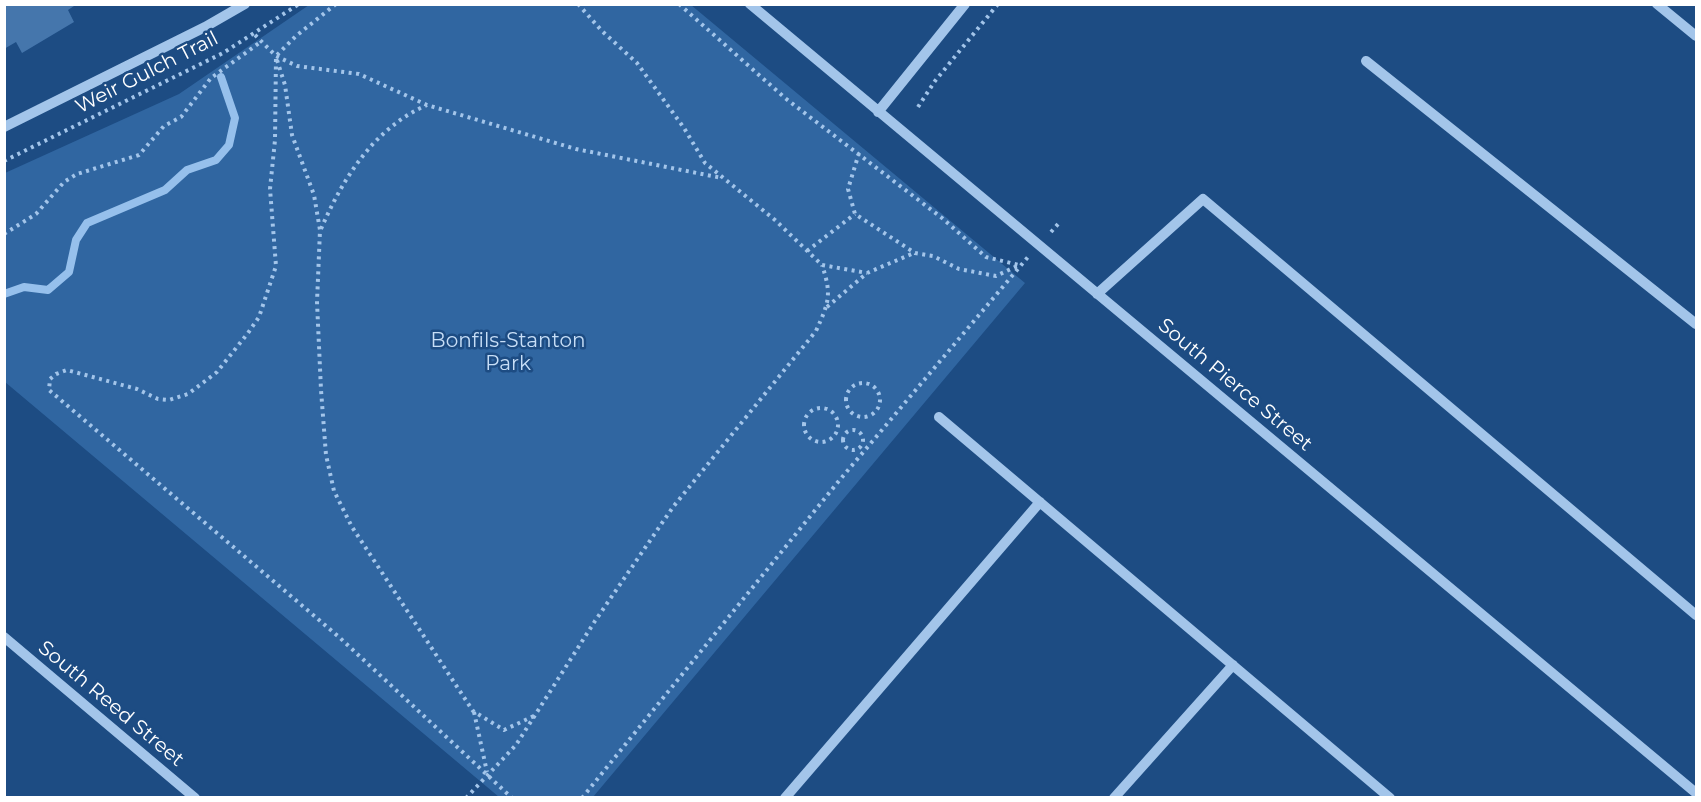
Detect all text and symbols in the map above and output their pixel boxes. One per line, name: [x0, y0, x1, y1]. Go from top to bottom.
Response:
street label: Weir Gulch Trail: [72, 27, 222, 119]
street label: South Pierce Street: [1153, 314, 1317, 456]
park label: Bonfils-Stanton Park: [431, 329, 585, 376]
street label: South Reed Street: [33, 636, 189, 772]

